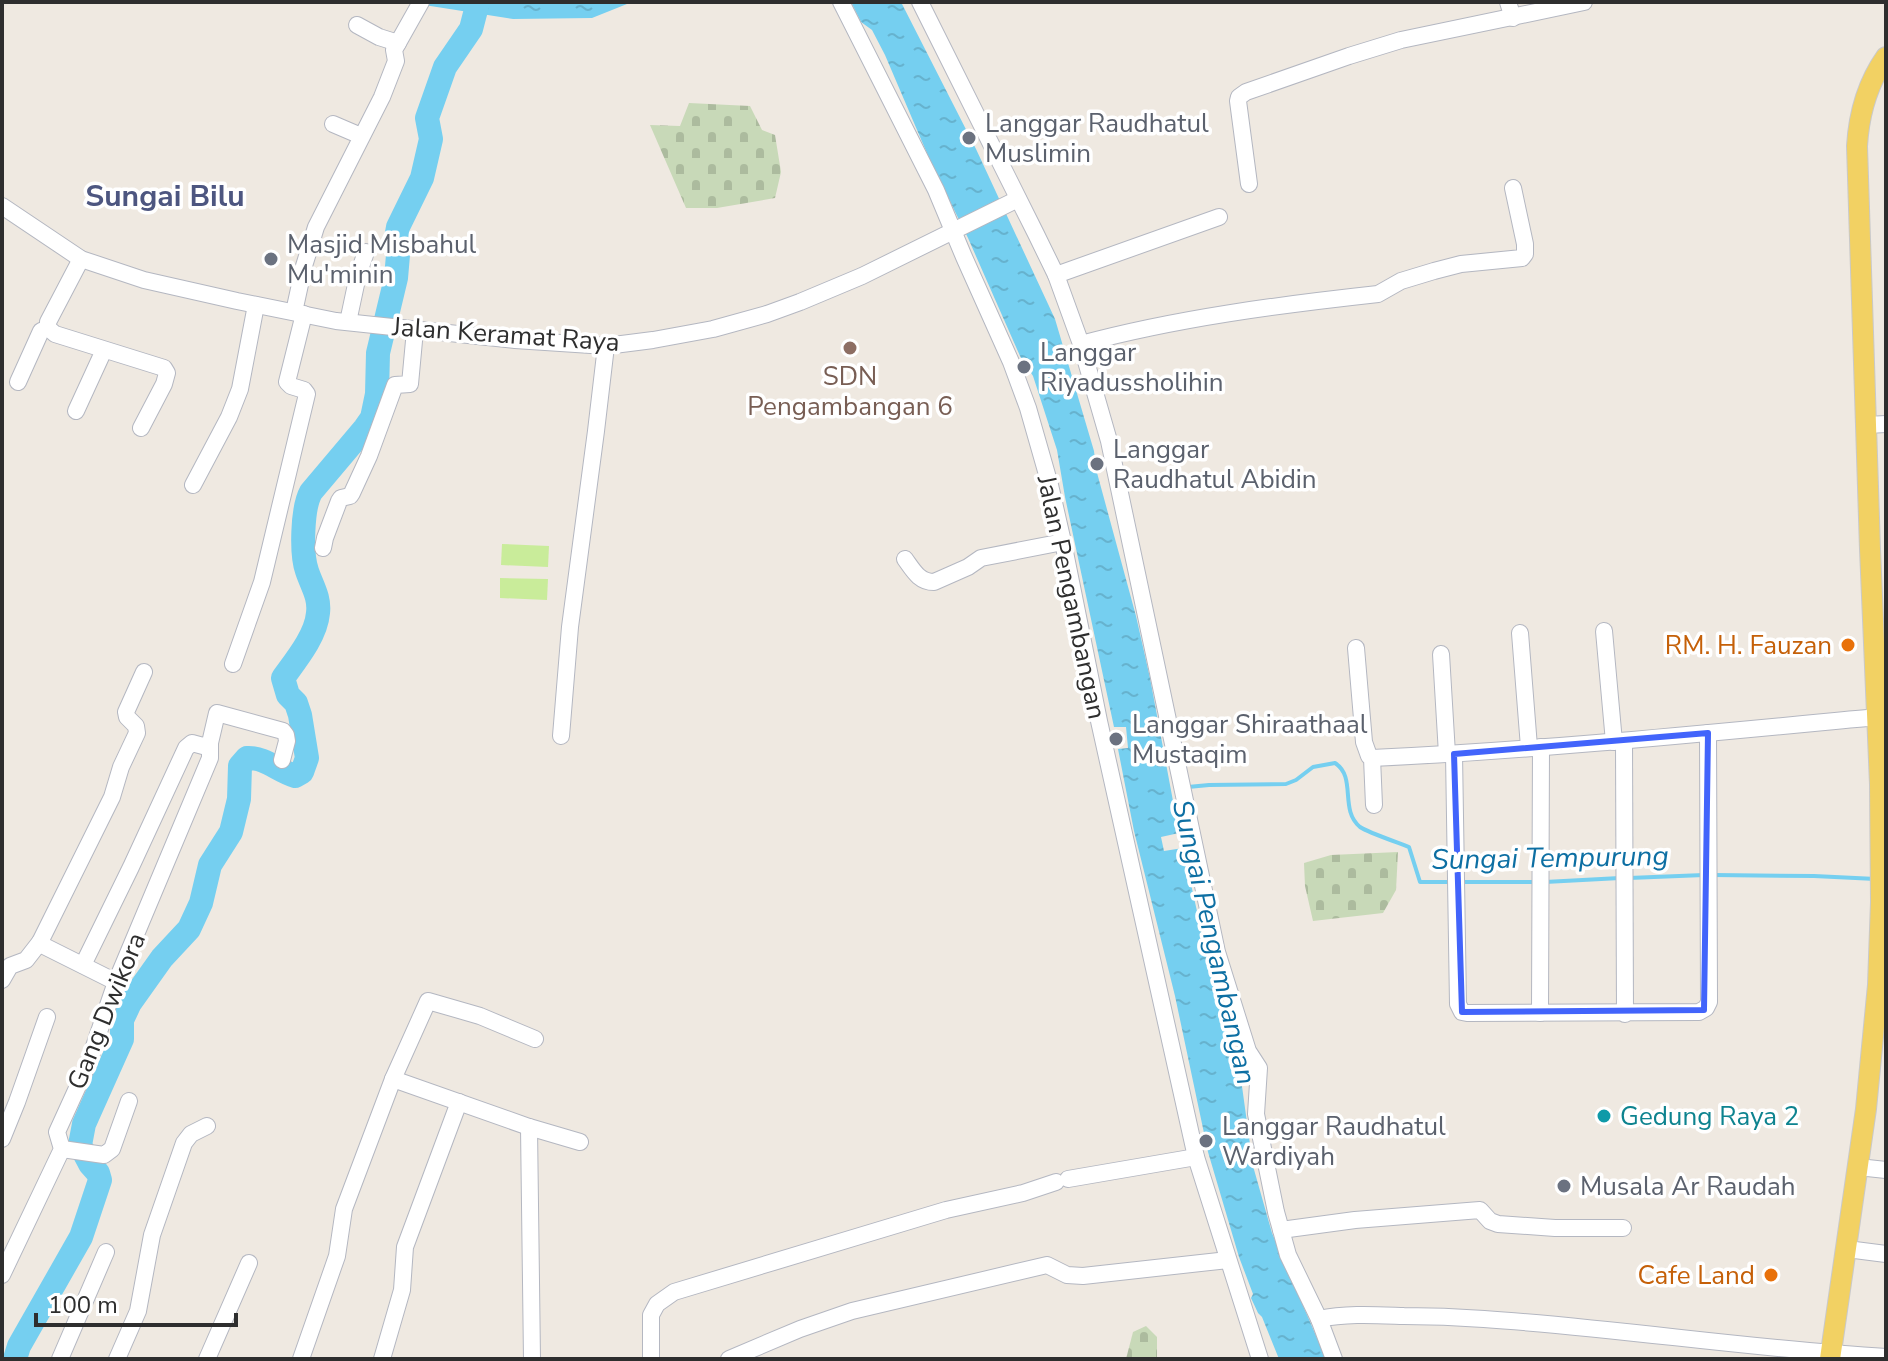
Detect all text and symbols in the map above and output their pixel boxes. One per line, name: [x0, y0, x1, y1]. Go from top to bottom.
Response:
place label: Langgar Raudhatul Muslimin: [985, 106, 1209, 171]
marker: Langgar Raudhatul Muslimin: [960, 129, 978, 147]
district label: Sungai Bilu: [85, 176, 245, 217]
place label: Masjid Misbahul Mu'minin: [287, 227, 477, 292]
marker: Masjid Misbahul Mu'minin: [262, 250, 280, 268]
street label: Jalan Keramat Raya: [390, 309, 621, 360]
place label: Langgar Riyadussholihin: [1040, 335, 1224, 400]
marker: SDN Pengambangan 6: [841, 339, 859, 357]
marker: Langgar Riyadussholihin: [1015, 358, 1033, 376]
place label: SDN Pengambangan 6: [747, 359, 953, 424]
place label: Langgar Raudhatul Abidin: [1113, 432, 1317, 497]
marker: Langgar Raudhatul Abidin: [1088, 455, 1106, 473]
street label: Jalan Pengambangan: [1028, 471, 1114, 722]
place label: RM. H. Fauzan: [1665, 628, 1832, 663]
marker: RM. H. Fauzan: [1839, 636, 1857, 654]
place label: Langgar Shiraathaal Mustaqim: [1132, 707, 1368, 772]
marker: Langgar Shiraathaal Mustaqim: [1107, 730, 1125, 748]
water label: Sungai Pengambangan: [1163, 796, 1265, 1088]
water label: Sungai Tempurung: [1431, 837, 1669, 879]
street label: Gang Dwikora: [59, 927, 154, 1095]
place label: Gedung Raya 2: [1620, 1099, 1799, 1134]
marker: Gedung Raya 2: [1595, 1107, 1613, 1125]
place label: Langgar Raudhatul Wardiyah: [1222, 1109, 1446, 1174]
marker: Langgar Raudhatul Wardiyah: [1197, 1132, 1215, 1150]
place label: Musala Ar Raudah: [1580, 1169, 1796, 1204]
marker: Musala Ar Raudah: [1555, 1177, 1573, 1195]
place label: Cafe Land: [1638, 1258, 1755, 1293]
marker: Cafe Land: [1762, 1266, 1780, 1284]
scale bar: [36, 1277, 236, 1327]
text: 100 m: [48, 1289, 118, 1321]

